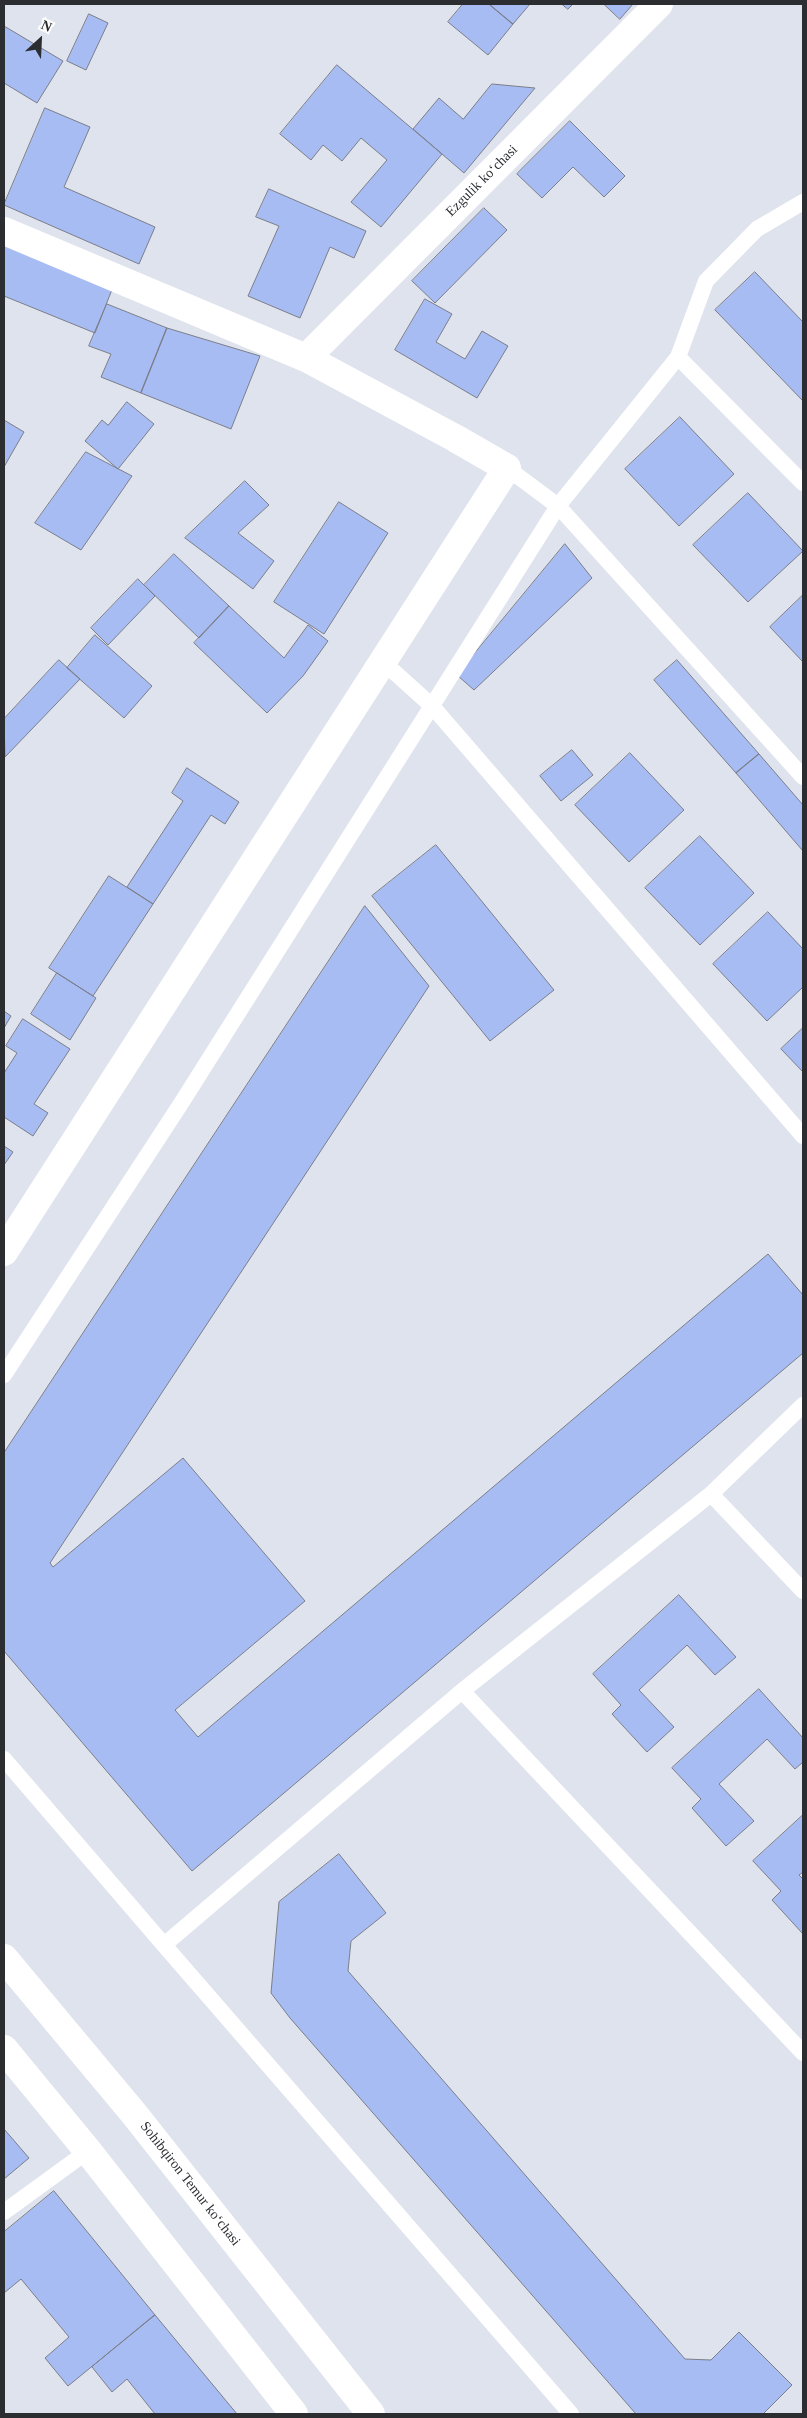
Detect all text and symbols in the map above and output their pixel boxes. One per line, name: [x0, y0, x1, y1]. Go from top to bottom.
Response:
north arrow: [15, 15, 65, 65]
text: N: [39, 17, 54, 35]
street label: Ezgulik koʻchasi: [443, 142, 521, 220]
street label: Sohibqiron Temur koʻchasi: [136, 2119, 244, 2249]

